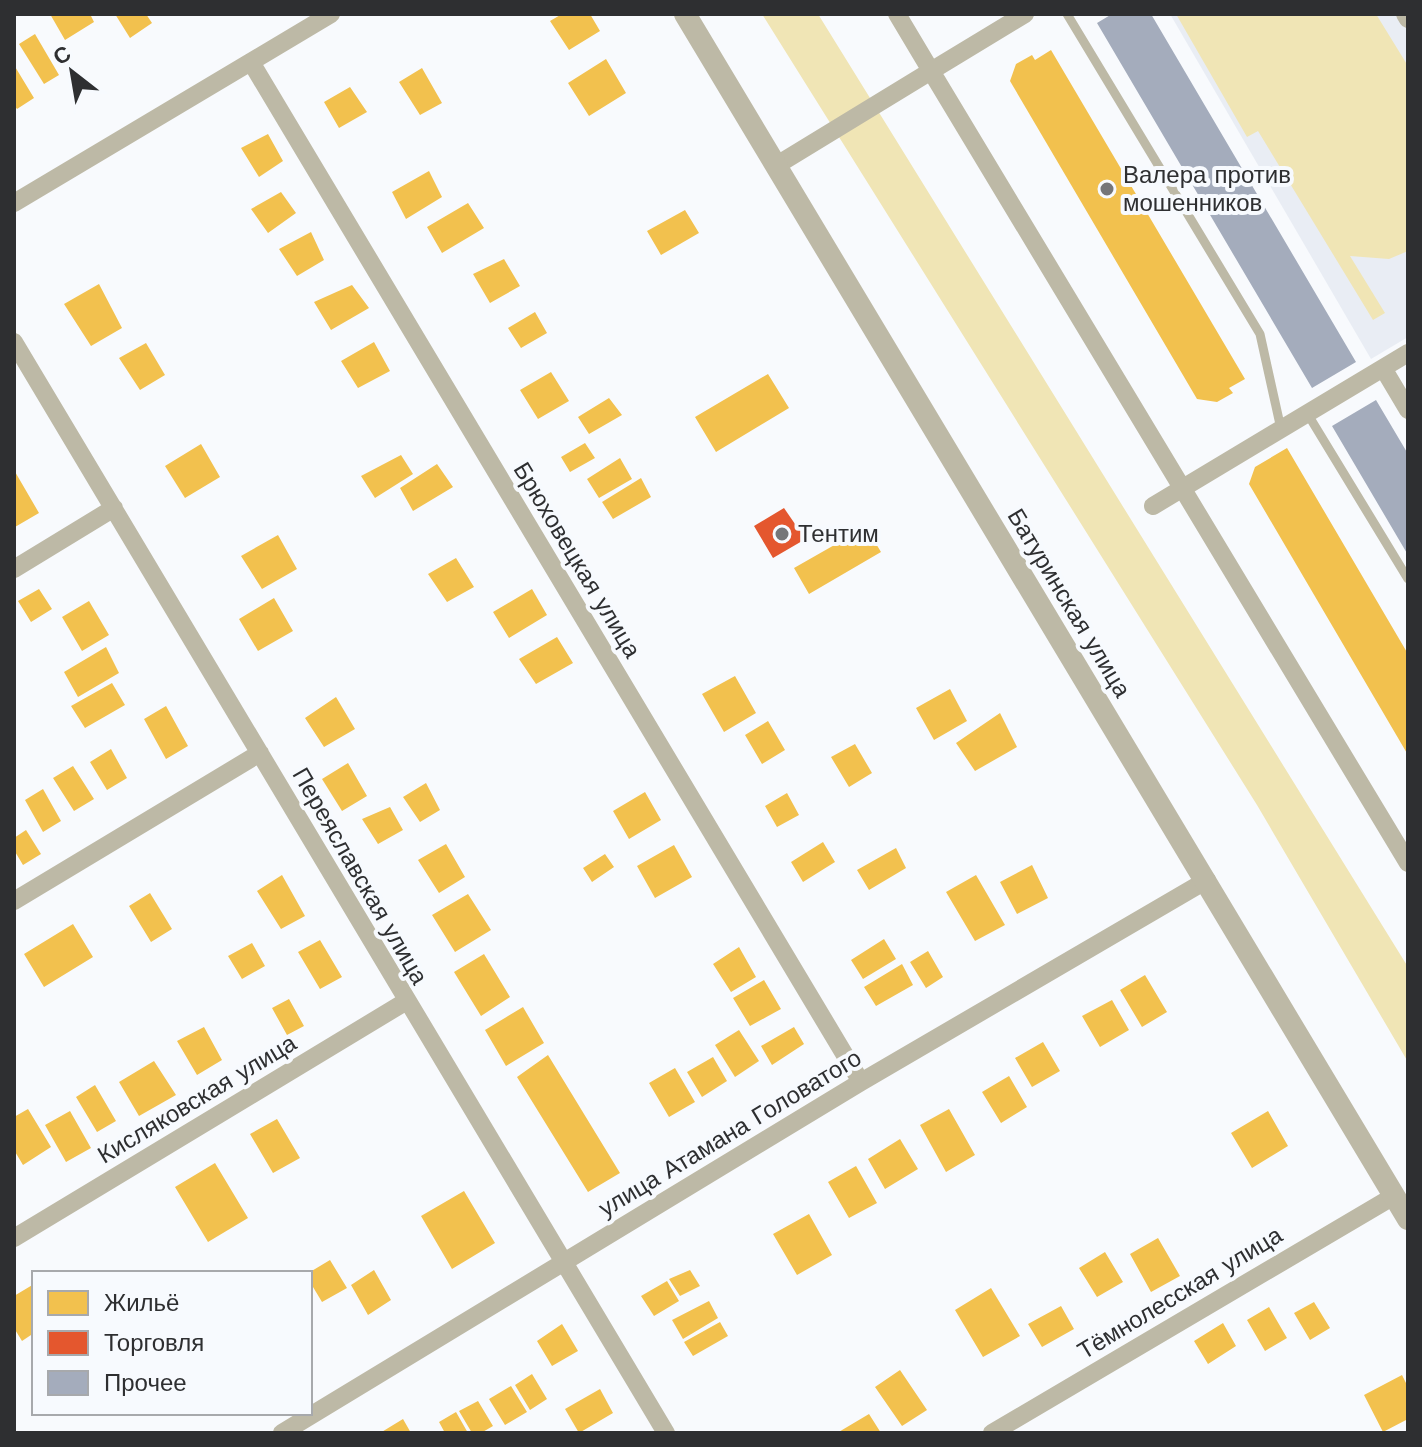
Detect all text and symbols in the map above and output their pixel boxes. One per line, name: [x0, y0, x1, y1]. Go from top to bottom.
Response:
north arrow: [32, 32, 112, 112]
text: С: [49, 40, 75, 70]
place label: Валера против мошенников: [1123, 161, 1291, 217]
marker: Валера против мошенников: [1098, 180, 1116, 198]
street label: Брюховецкая улица: [508, 457, 647, 663]
street label: Батуринская улица: [1002, 504, 1137, 703]
place label: Тентим: [798, 520, 879, 548]
marker: Тентим: [773, 525, 791, 543]
street label: Переяславская улица: [286, 763, 434, 990]
street label: Кисляковская улица: [93, 1028, 302, 1169]
street label: улица Атамана Головатого: [594, 1043, 866, 1223]
street label: Тёмнолесская улица: [1073, 1221, 1288, 1365]
legend: [32, 1271, 312, 1415]
text: Жильё: [104, 1289, 179, 1317]
text: Торговля: [104, 1329, 204, 1357]
text: Прочее: [104, 1369, 187, 1397]

